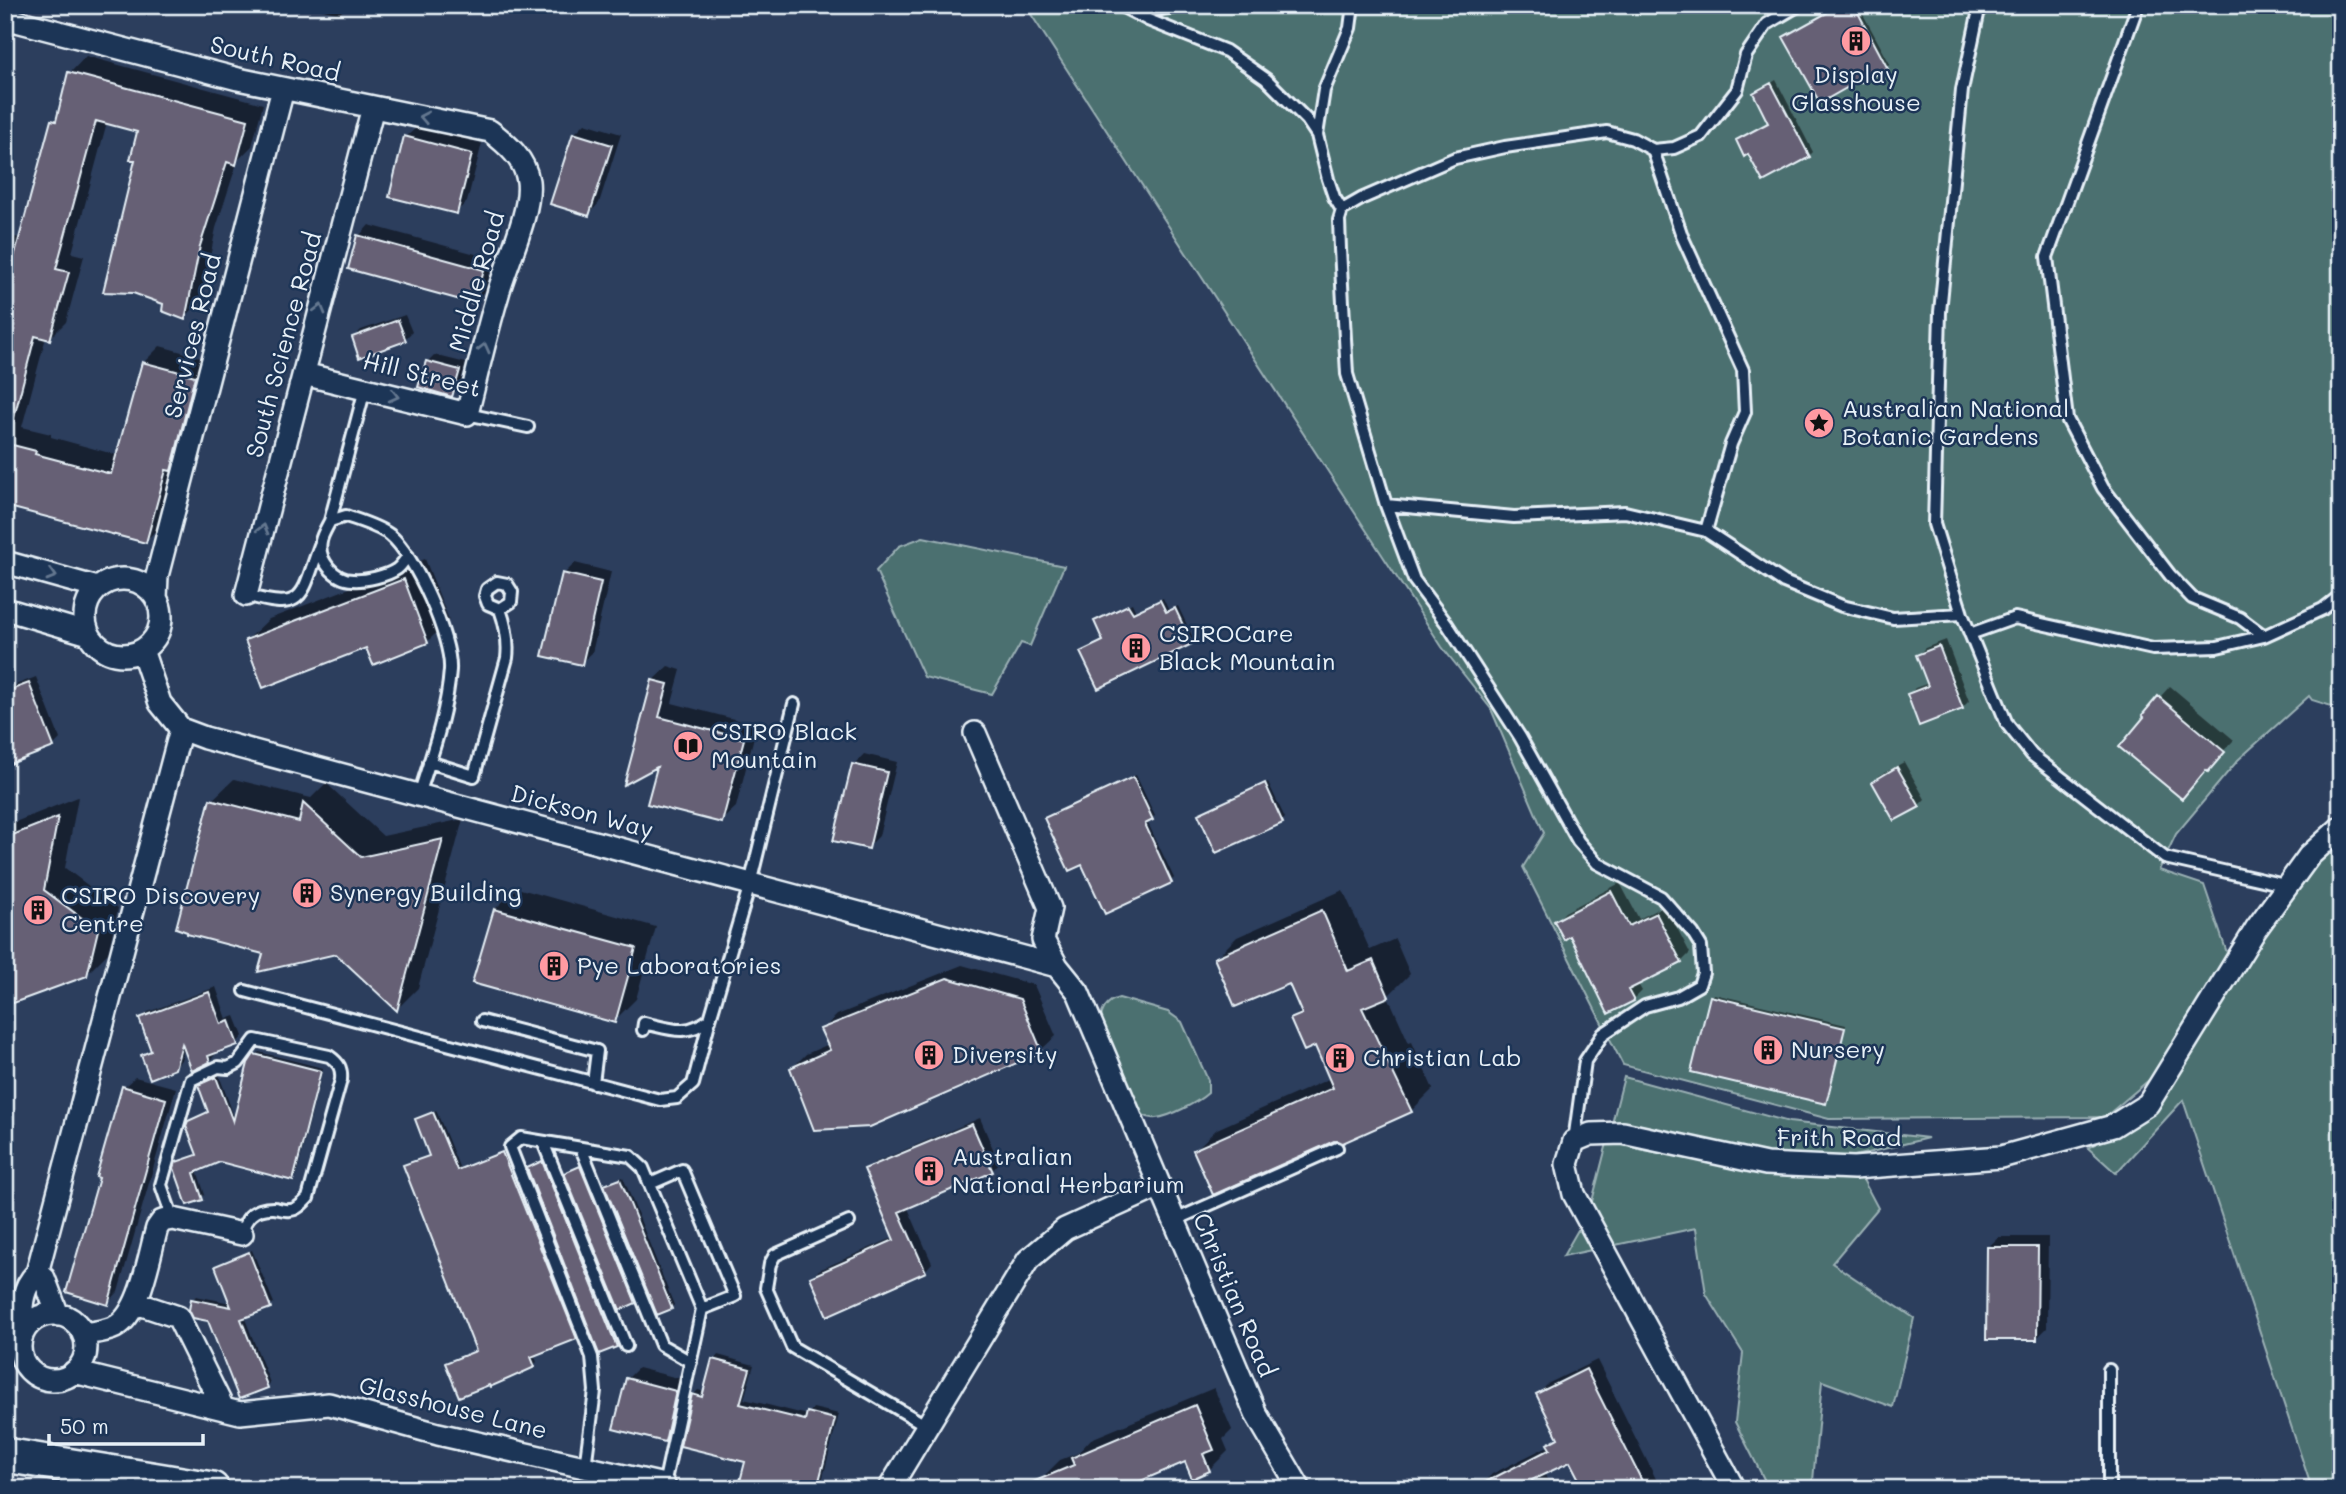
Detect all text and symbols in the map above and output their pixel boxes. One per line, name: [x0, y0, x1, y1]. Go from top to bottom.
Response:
building icon: Display Glasshouse: [1839, 24, 1873, 58]
street label: South Road: [207, 28, 343, 88]
place label: Display Glasshouse: [1791, 58, 1921, 117]
one-way arrow: [418, 111, 430, 126]
street label: Middle Road: [441, 208, 510, 356]
street label: South Science Road: [238, 228, 328, 461]
street label: Services Road: [156, 250, 227, 421]
one-way arrow: [312, 303, 326, 315]
one-way arrow: [476, 342, 490, 354]
street label: Hill Street: [360, 344, 485, 403]
one-way arrow: [387, 388, 399, 402]
place label: Australian National Botanic Gardens: [1842, 392, 2069, 451]
place icon: Australian National Botanic Gardens: [1802, 406, 1836, 440]
one-way arrow: [255, 523, 269, 535]
one-way arrow: [46, 567, 58, 581]
place label: CSIROCare Black Mountain: [1159, 617, 1335, 676]
building icon: CSIROCare Black Mountain: [1119, 631, 1153, 665]
place label: CSIRO Black Mountain: [711, 715, 857, 774]
library icon: CSIRO Black Mountain: [671, 729, 705, 763]
street label: Dickson Way: [508, 777, 657, 844]
building icon: Synergy Building: [290, 876, 324, 910]
place label: Synergy Building: [330, 876, 522, 907]
place label: CSIRO Discovery Centre: [61, 879, 260, 938]
building icon: CSIRO Discovery Centre: [21, 893, 55, 927]
building icon: Pye Laboratories: [537, 949, 571, 983]
place label: Pye Laboratories: [577, 949, 782, 980]
building icon: Nursery: [1751, 1033, 1785, 1067]
place label: Nursery: [1791, 1033, 1885, 1064]
building icon: Diversity: [912, 1038, 946, 1072]
place label: Diversity: [952, 1038, 1058, 1069]
building icon: Christian Lab: [1323, 1041, 1357, 1075]
place label: Christian Lab: [1363, 1041, 1521, 1072]
street label: Frith Road: [1777, 1121, 1901, 1152]
place label: Australian National Herbarium: [952, 1140, 1185, 1199]
building icon: Australian National Herbarium: [912, 1154, 946, 1188]
street label: Christian Road: [1187, 1208, 1284, 1381]
street label: Glasshouse Lane: [356, 1368, 551, 1445]
scale bar: [49, 1403, 203, 1447]
text: 50 m: [60, 1412, 109, 1439]

